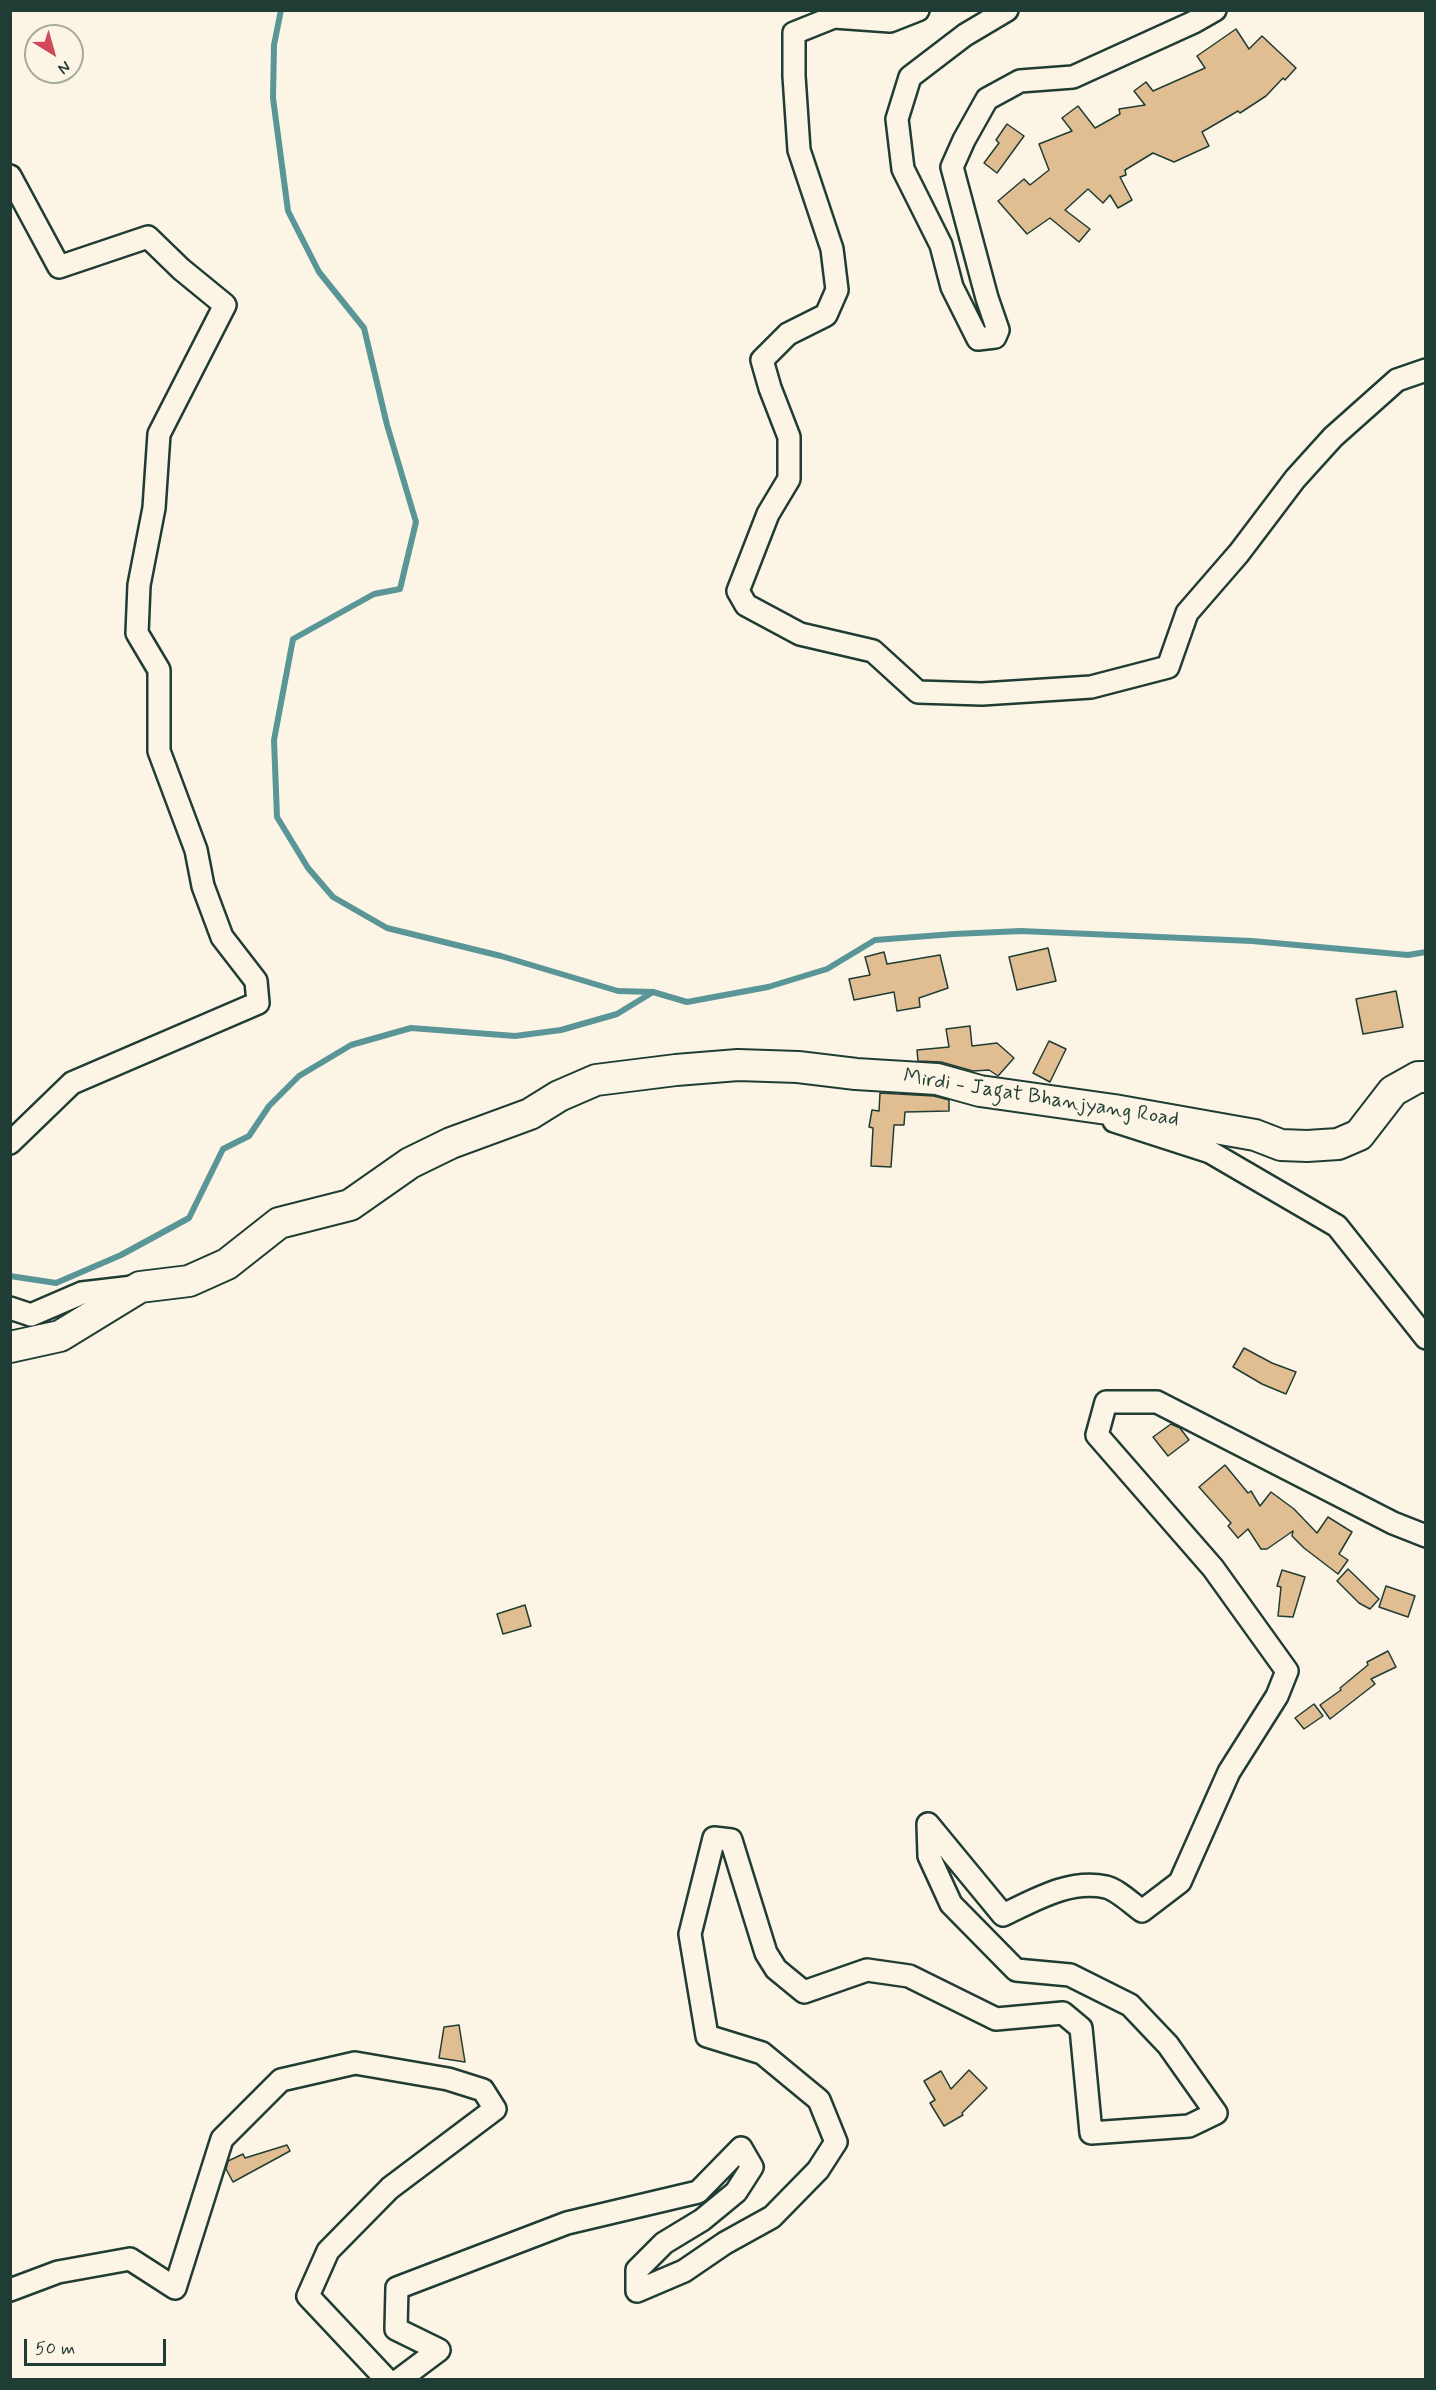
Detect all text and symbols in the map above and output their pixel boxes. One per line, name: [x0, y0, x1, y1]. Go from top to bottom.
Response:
north arrow: [24, 24, 84, 84]
text: N: [53, 56, 75, 79]
street label: Mirdi - Jagat Bhanjyang Road: [901, 1065, 1181, 1133]
scale bar: [27, 2327, 170, 2365]
text: 50 m: [35, 2337, 75, 2361]

